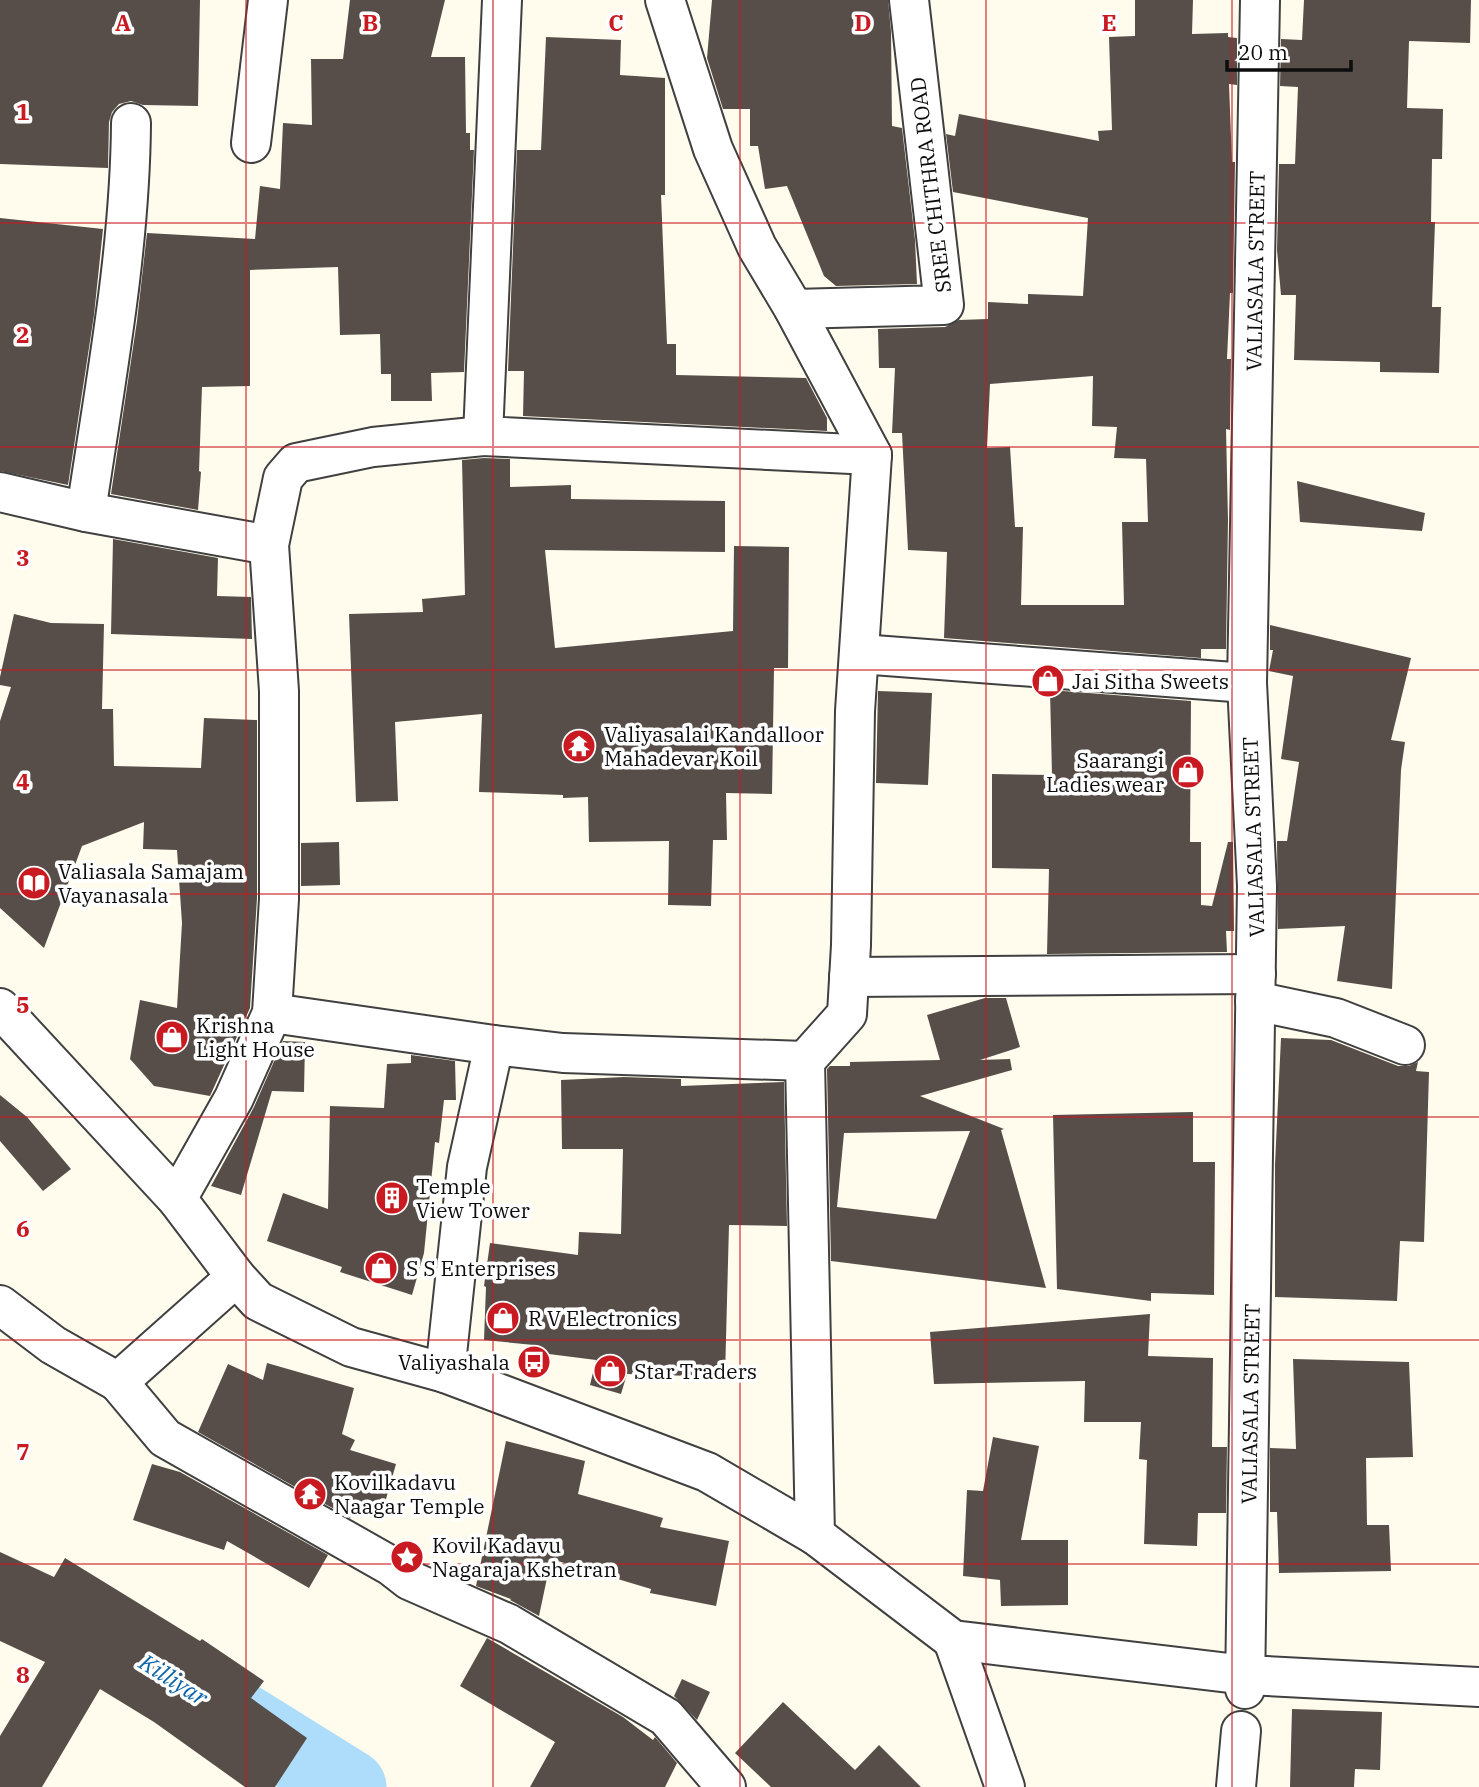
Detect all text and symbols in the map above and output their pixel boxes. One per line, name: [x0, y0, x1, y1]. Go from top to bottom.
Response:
text: A: [115, 7, 131, 37]
text: B: [362, 7, 378, 37]
text: C: [608, 7, 624, 37]
text: D: [854, 7, 872, 37]
text: E: [1101, 7, 1117, 37]
scale bar: [1227, 28, 1351, 72]
text: 20 m: [1238, 38, 1288, 66]
street label: SREE CHITHRA ROAD: [903, 76, 957, 294]
text: 1: [16, 96, 30, 126]
street label: VALIASALA STREET: [1239, 171, 1271, 371]
text: 2: [16, 319, 30, 349]
text: 3: [16, 542, 30, 572]
shop icon: Jai Sitha Sweets: [1029, 662, 1067, 700]
place label: Jai Sitha Sweets: [1072, 667, 1229, 695]
place label: Valiyasalai Kandalloor Mahadevar Koil: [604, 720, 824, 772]
temple icon: Valiyasalai Kandalloor Mahadevar Koil: [560, 727, 598, 765]
street label: VALIASALA STREET: [1236, 736, 1270, 938]
place label: Saarangi Ladies wear: [1046, 746, 1165, 798]
shop icon: Saarangi Ladies wear: [1169, 753, 1207, 791]
text: 4: [16, 766, 30, 796]
place label: Valiasala Samajam Vayanasala: [58, 857, 244, 909]
library icon: Valiasala Samajam Vayanasala: [15, 864, 53, 902]
text: 5: [16, 989, 30, 1019]
place label: Krishna Light House: [196, 1011, 315, 1063]
shop icon: Krishna Light House: [153, 1018, 191, 1056]
place label: Temple View Tower: [416, 1172, 530, 1224]
building icon: Temple View Tower: [373, 1179, 411, 1217]
text: 6: [16, 1213, 30, 1243]
shop icon: S S Enterprises: [362, 1249, 400, 1287]
place label: S S Enterprises: [406, 1254, 556, 1282]
shop icon: R V Electronics: [484, 1299, 522, 1337]
place label: R V Electronics: [528, 1304, 677, 1332]
street label: VALIASALA STREET: [1234, 1304, 1266, 1504]
bus stop icon: Valiyashala: [515, 1343, 553, 1381]
place label: Valiyashala: [398, 1348, 510, 1376]
shop icon: Star Traders: [591, 1352, 629, 1390]
place label: Star Traders: [634, 1357, 757, 1385]
text: 7: [16, 1436, 30, 1466]
place label: Kovilkadavu Naagar Temple: [334, 1468, 485, 1520]
temple icon: Kovilkadavu Naagar Temple: [291, 1475, 329, 1513]
place label: Kovil Kadavu Nagaraja Kshetran: [432, 1531, 617, 1583]
place icon: Kovil Kadavu Nagaraja Kshetran: [388, 1538, 426, 1576]
water label: Killiyar: [133, 1646, 214, 1712]
text: 8: [16, 1659, 30, 1689]

